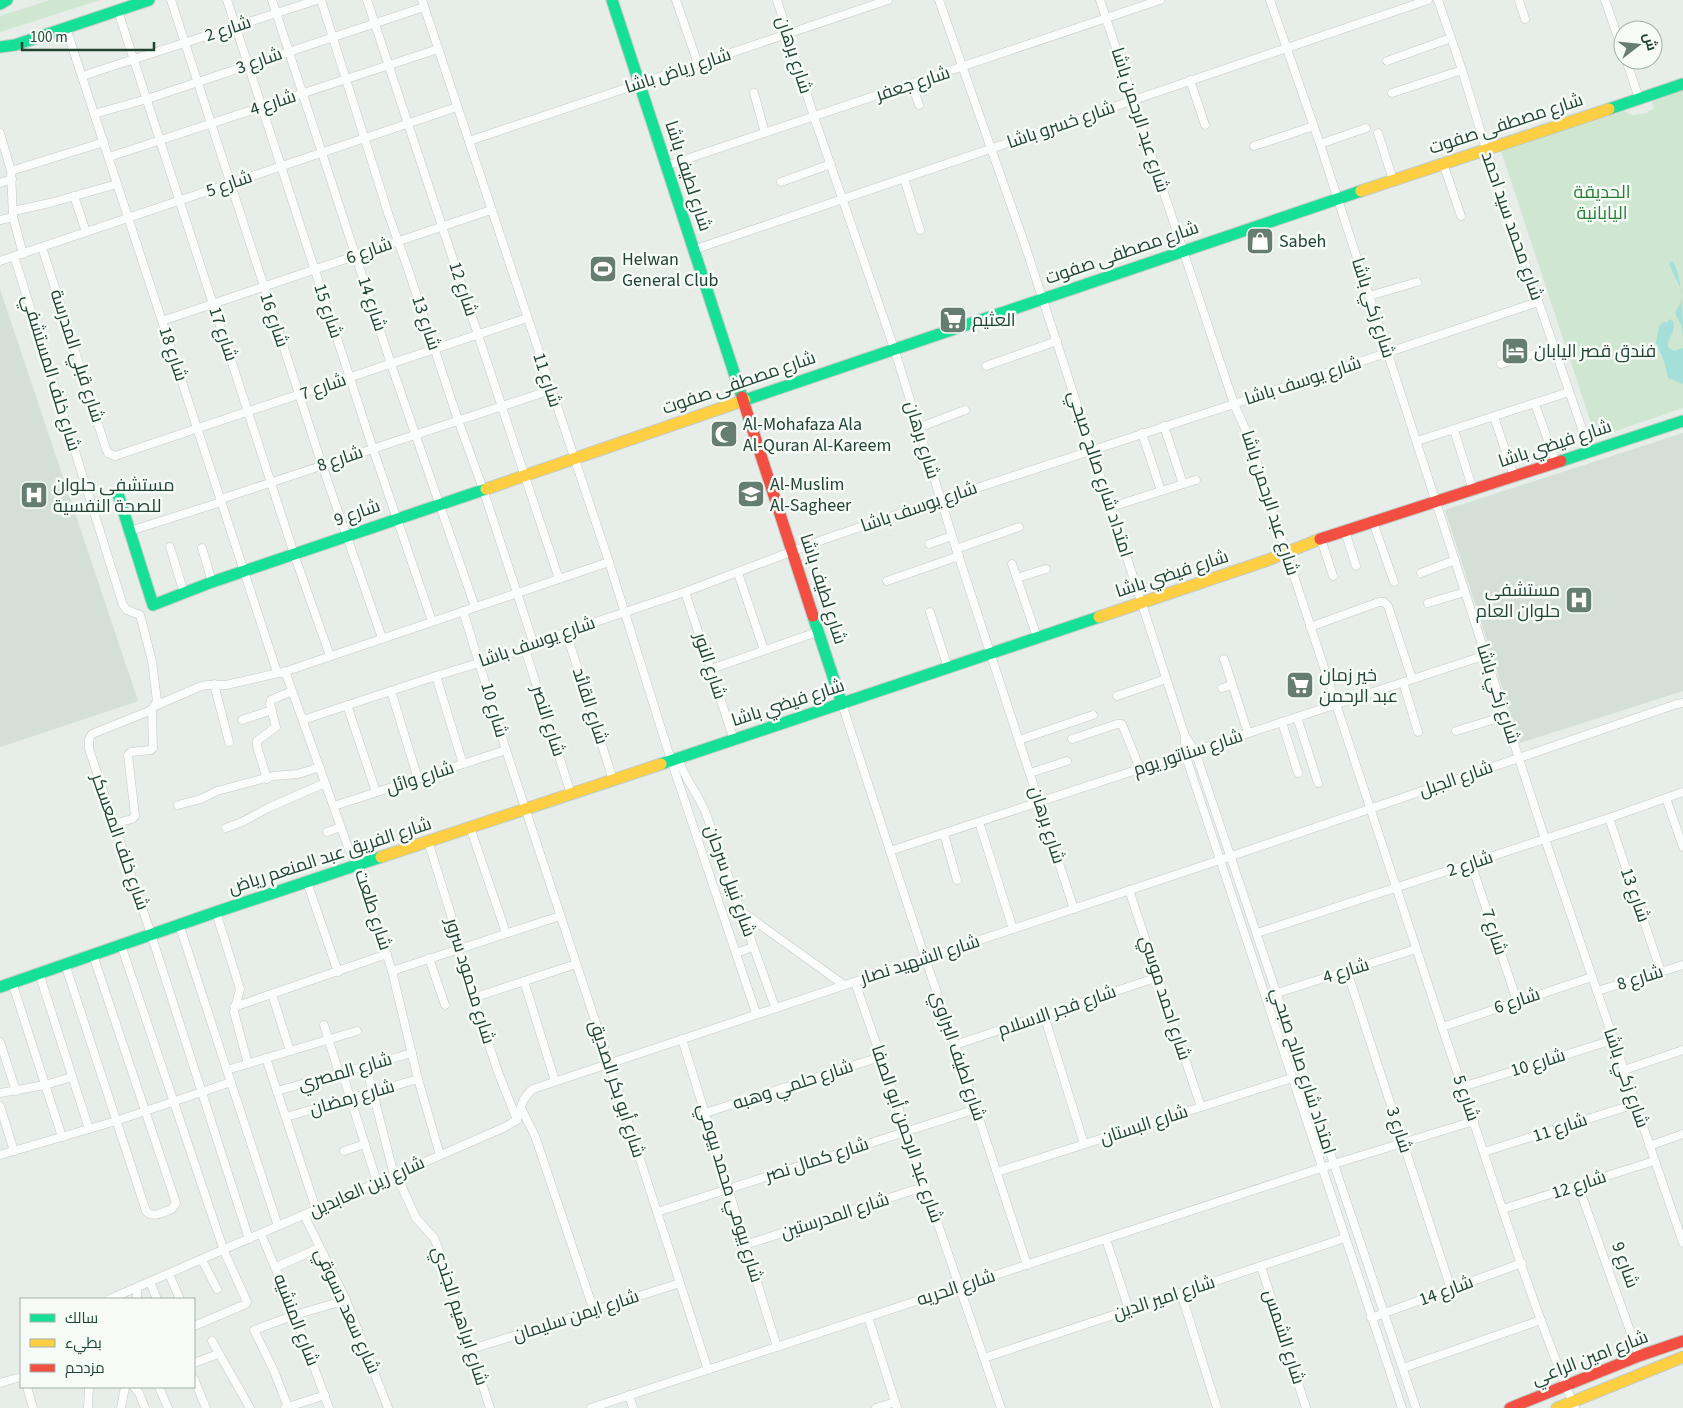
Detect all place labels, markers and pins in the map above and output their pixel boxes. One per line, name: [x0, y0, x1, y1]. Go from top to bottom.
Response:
shop icon: Sabeh: [1245, 226, 1275, 256]
place label: Sabeh: [1279, 229, 1326, 254]
place label: Helwan General Club: [622, 247, 719, 293]
sports icon: Helwan General Club: [588, 254, 618, 284]
supermarket icon: العثيم: [938, 305, 968, 335]
place label: العثيم: [972, 308, 1016, 333]
hotel icon: فندق قصر اليابان: [1500, 336, 1530, 366]
place label: فندق قصر اليابان: [1534, 339, 1656, 364]
place label: Al-Mohafaza Ala Al-Quran Al-Kareem: [743, 412, 891, 458]
mosque icon: Al-Mohafaza Ala Al-Quran Al-Kareem: [709, 419, 739, 449]
place label: Al-Muslim Al-Sagheer: [770, 472, 852, 518]
place label: مستشفي حلوان للصحة النفسية: [53, 473, 175, 519]
school or university icon: Al-Muslim Al-Sagheer: [736, 479, 766, 509]
hospital icon: مستشفي حلوان للصحة النفسية: [19, 480, 49, 510]
place label: مستشفى حلوان العام: [1476, 578, 1560, 624]
hospital icon: مستشفى حلوان العام: [1564, 585, 1594, 615]
place label: خير زمان عبد الرحمن: [1319, 663, 1398, 709]
supermarket icon: خير زمان عبد الرحمن: [1285, 670, 1315, 700]

